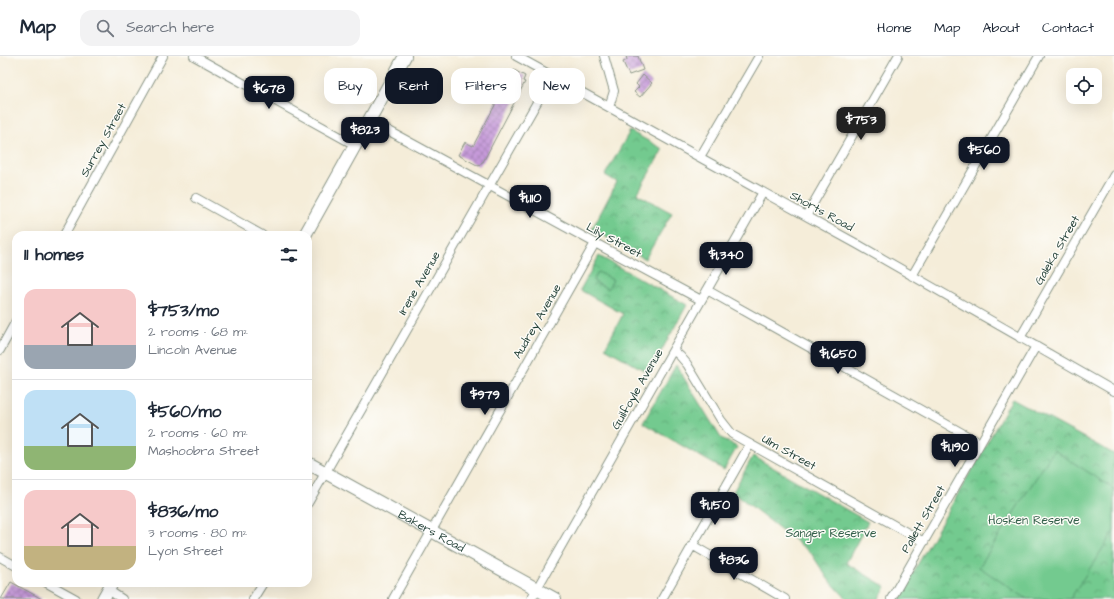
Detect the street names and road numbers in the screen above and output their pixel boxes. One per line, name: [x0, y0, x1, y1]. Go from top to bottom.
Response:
street label: Surrey Street: [76, 100, 132, 181]
street label: Shorts Road: [787, 187, 857, 236]
street label: Galeka Street: [1031, 212, 1084, 288]
street label: Lily Street: [583, 219, 645, 263]
street label: Irene Avenue: [394, 248, 445, 318]
street label: Audrey Avenue: [509, 280, 567, 362]
street label: Guilfoyle Avenue: [607, 345, 669, 433]
street label: Ulm Street: [758, 431, 819, 474]
street label: Pallett Street: [897, 482, 950, 556]
street label: Bakers Road: [395, 506, 468, 557]

